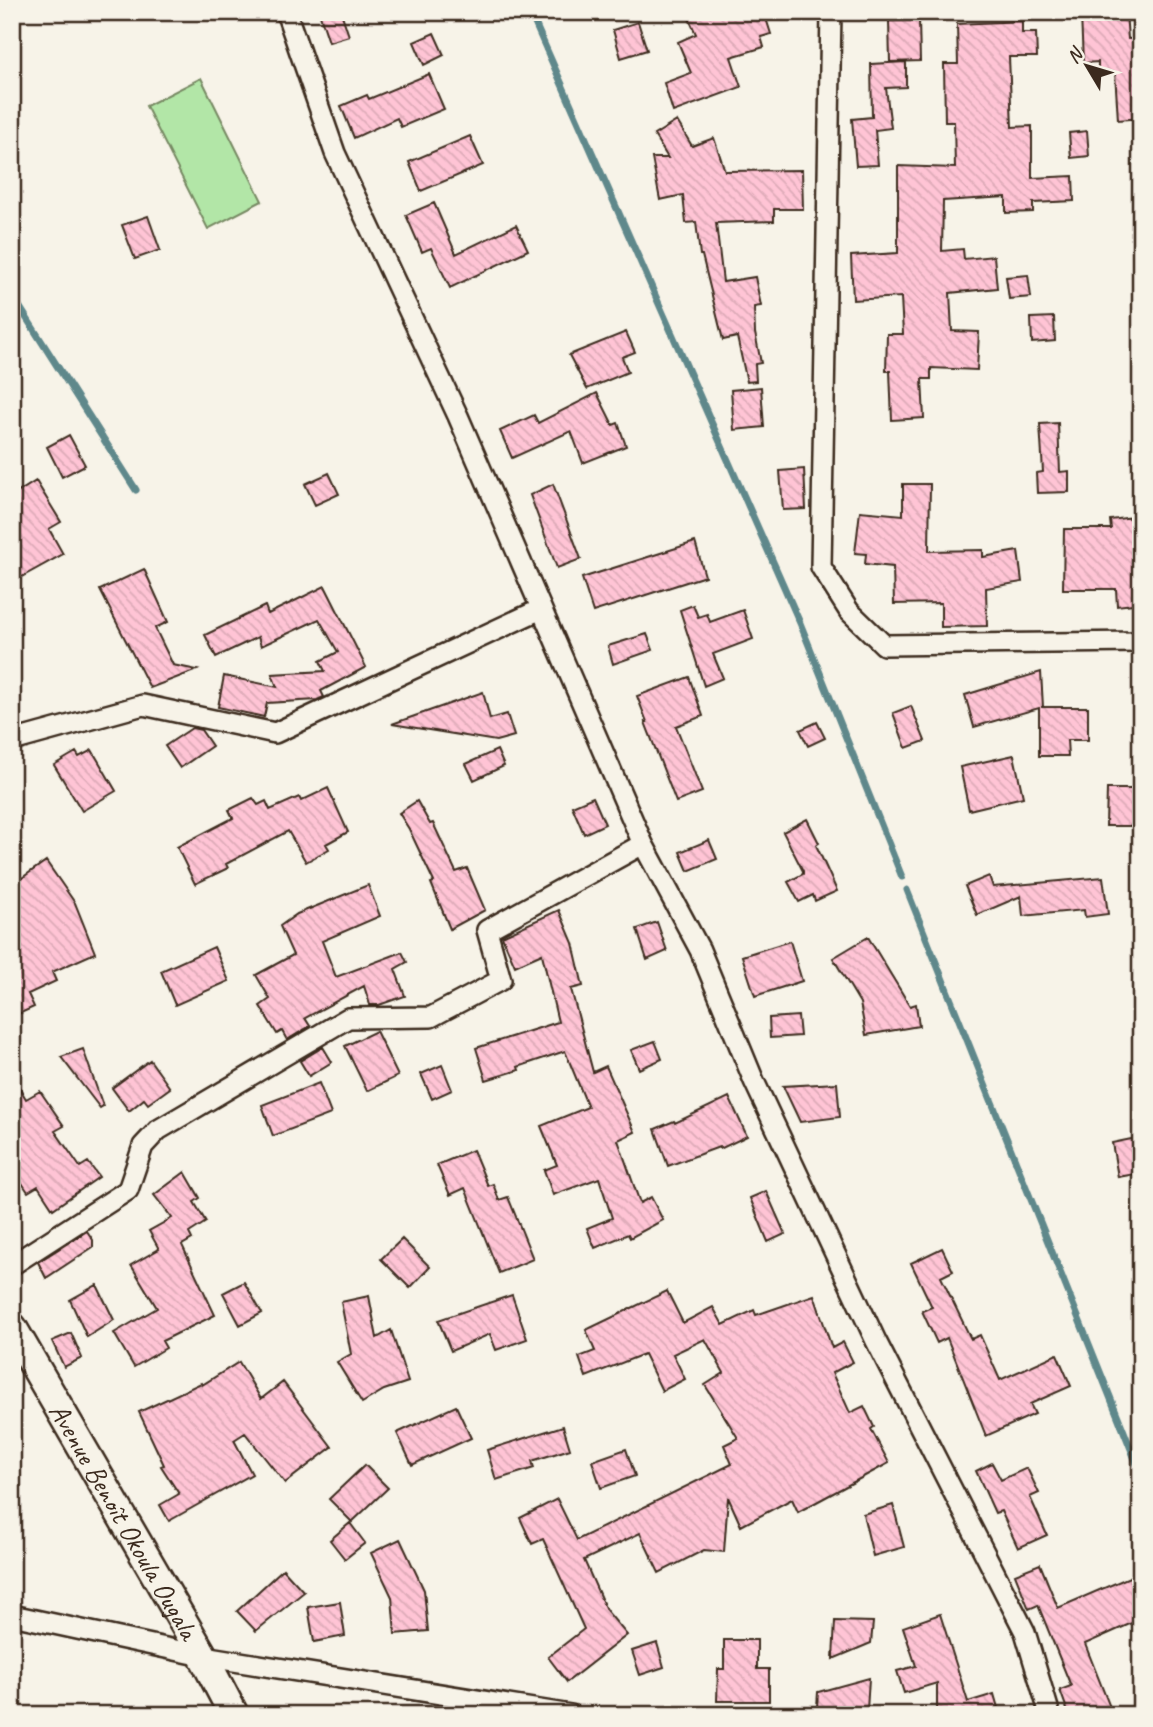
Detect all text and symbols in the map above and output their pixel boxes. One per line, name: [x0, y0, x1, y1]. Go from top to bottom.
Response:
north arrow: [1052, 32, 1122, 102]
text: N: [1061, 42, 1089, 68]
street label: Avenue Benoît Okoula Ougala: [42, 1396, 208, 1647]

